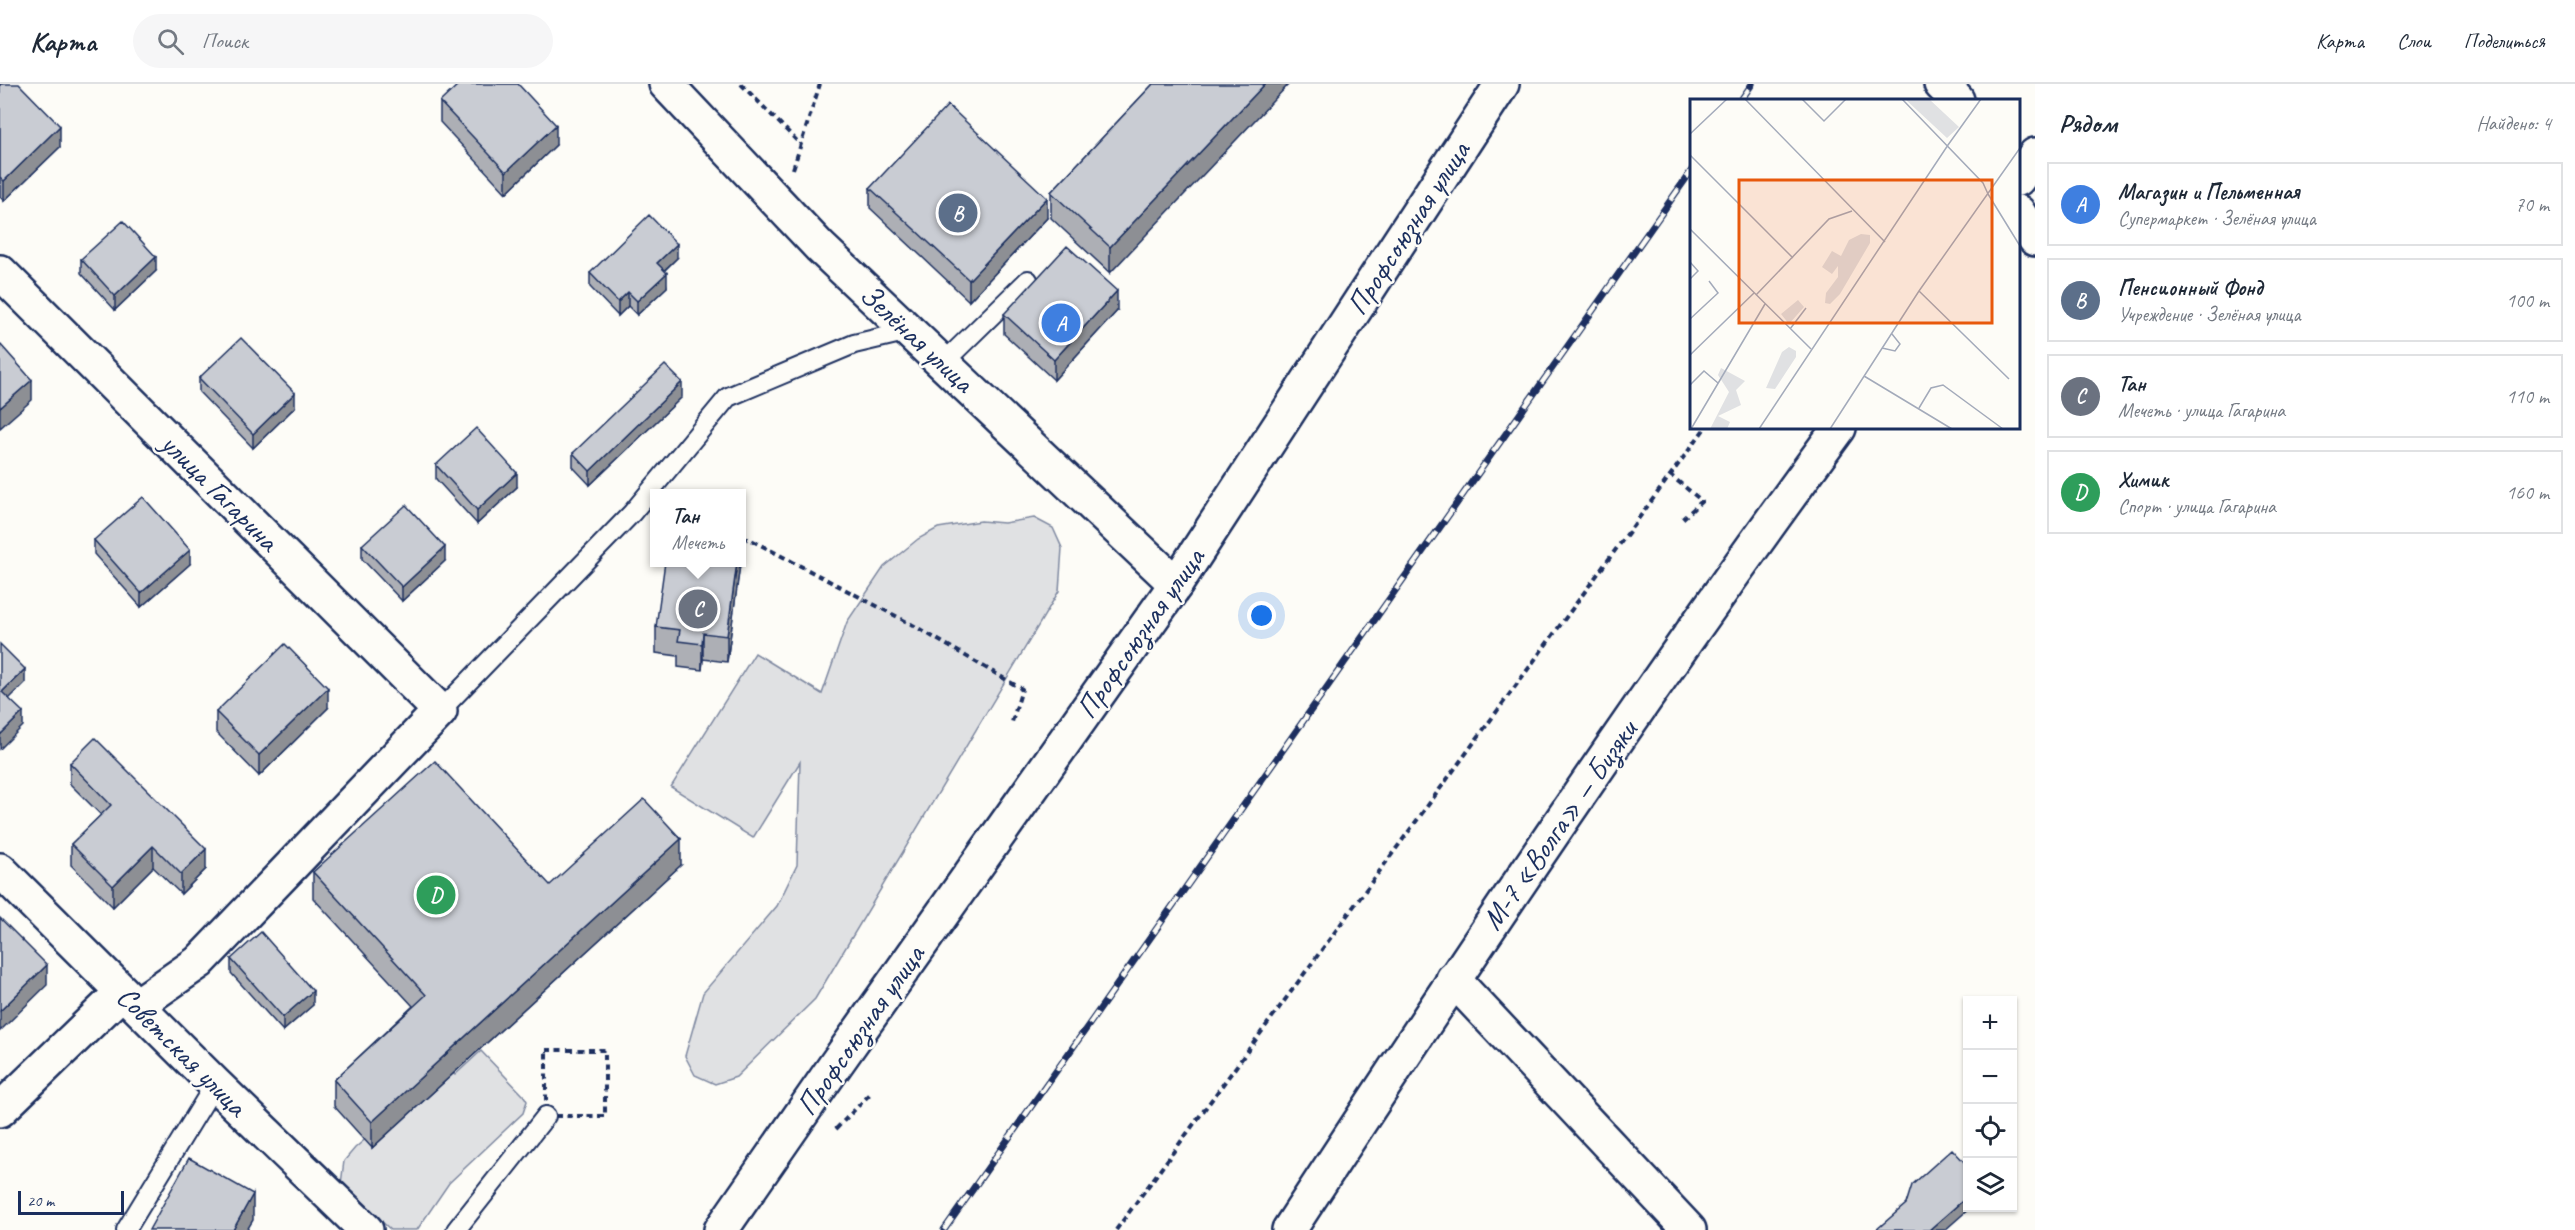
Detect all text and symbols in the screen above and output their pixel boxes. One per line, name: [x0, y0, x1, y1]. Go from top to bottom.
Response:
search box: [133, 14, 553, 68]
text: Карта: [30, 24, 97, 59]
icon: search: [154, 25, 187, 58]
text: Поиск: [202, 27, 248, 55]
text: Карта: [2316, 28, 2364, 54]
text: Слои: [2397, 28, 2431, 54]
text: Поделиться: [2464, 28, 2545, 54]
inset map: [1690, 99, 2020, 429]
text: Рядом: [2059, 107, 2117, 140]
text: Найдено: 4: [2476, 111, 2551, 136]
street label: Профсоюзная улица: [1338, 132, 1479, 322]
text: Магазин и Пельменная: [2118, 178, 2300, 206]
pin: B: [938, 190, 978, 236]
text: A: [2075, 192, 2086, 217]
text: 70 m: [2515, 192, 2549, 217]
text: Супермаркет · Зелёная улица: [2118, 206, 2316, 231]
text: Пенсионный Фонд: [2118, 274, 2263, 302]
street label: Зелёная улица: [852, 276, 984, 402]
text: B: [2075, 288, 2086, 313]
text: 100 m: [2506, 288, 2549, 313]
pin: A: [1042, 300, 1080, 346]
text: Учреждение · Зелёная улица: [2118, 302, 2301, 327]
text: Тан: [2118, 370, 2146, 398]
text: C: [2076, 384, 2085, 409]
text: 110 m: [2506, 384, 2549, 409]
text: Мечеть · улица Гагарина: [2118, 398, 2285, 423]
street label: улица Гагарина: [151, 423, 288, 560]
text: Химик: [2118, 466, 2169, 494]
text: D: [2075, 480, 2086, 505]
text: 160 m: [2506, 480, 2549, 505]
popup: [650, 489, 746, 567]
text: Спорт · улица Гагарина: [2118, 494, 2276, 519]
text: Тан: [672, 502, 699, 530]
text: Мечеть: [672, 530, 724, 555]
street label: Профсоюзная улица: [1067, 539, 1214, 726]
pin: C: [678, 586, 718, 632]
your location: [1247, 601, 1276, 630]
street label: М-7 «Волга» — Бизяки: [1473, 711, 1647, 937]
pin: D: [416, 872, 456, 918]
street label: Профсоюзная улица: [787, 936, 934, 1123]
street label: Советская улица: [109, 978, 257, 1126]
map controls: [1963, 996, 2017, 1212]
button: +: [1963, 996, 2017, 1050]
button: −: [1963, 1050, 2017, 1104]
button: locate: [1963, 1104, 2017, 1158]
button: layers: [1963, 1158, 2017, 1212]
scale bar: [18, 1188, 124, 1216]
text: 20 m: [27, 1191, 54, 1211]

